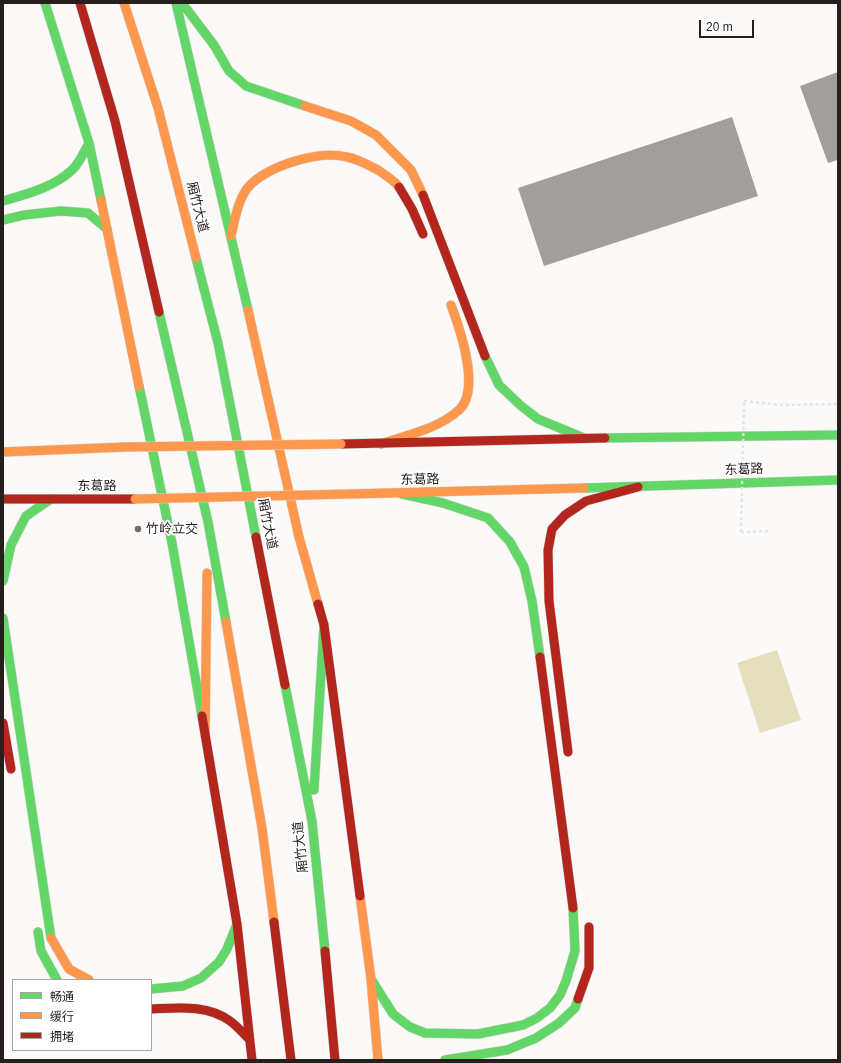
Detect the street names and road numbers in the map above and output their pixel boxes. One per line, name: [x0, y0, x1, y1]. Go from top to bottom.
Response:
street label: 厢竹大道: [183, 180, 211, 234]
street label: 东葛路: [724, 462, 764, 478]
street label: 东葛路: [400, 472, 440, 488]
street label: 东葛路: [78, 478, 116, 494]
street label: 厢竹大道: [254, 497, 280, 551]
street label: 厢竹大道: [291, 820, 311, 874]

